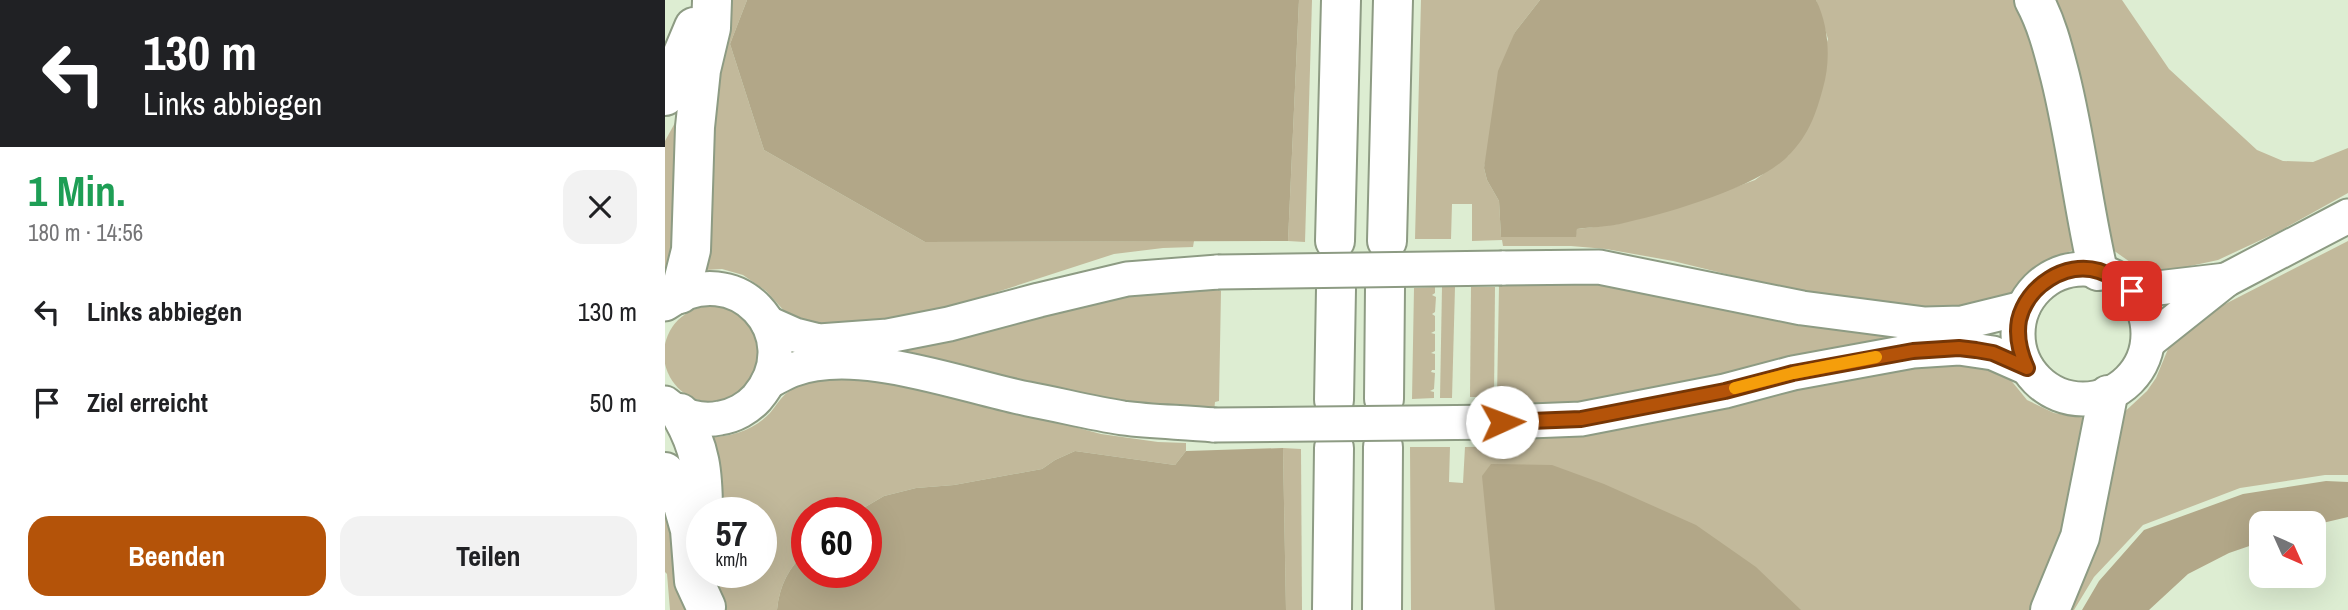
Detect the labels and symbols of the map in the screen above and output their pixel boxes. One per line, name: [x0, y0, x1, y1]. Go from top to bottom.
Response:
pin: [2102, 261, 2162, 321]
position arrow: [1465, 385, 1539, 459]
speed limit sign: 60: [791, 497, 882, 588]
north arrow: [2249, 511, 2326, 588]

